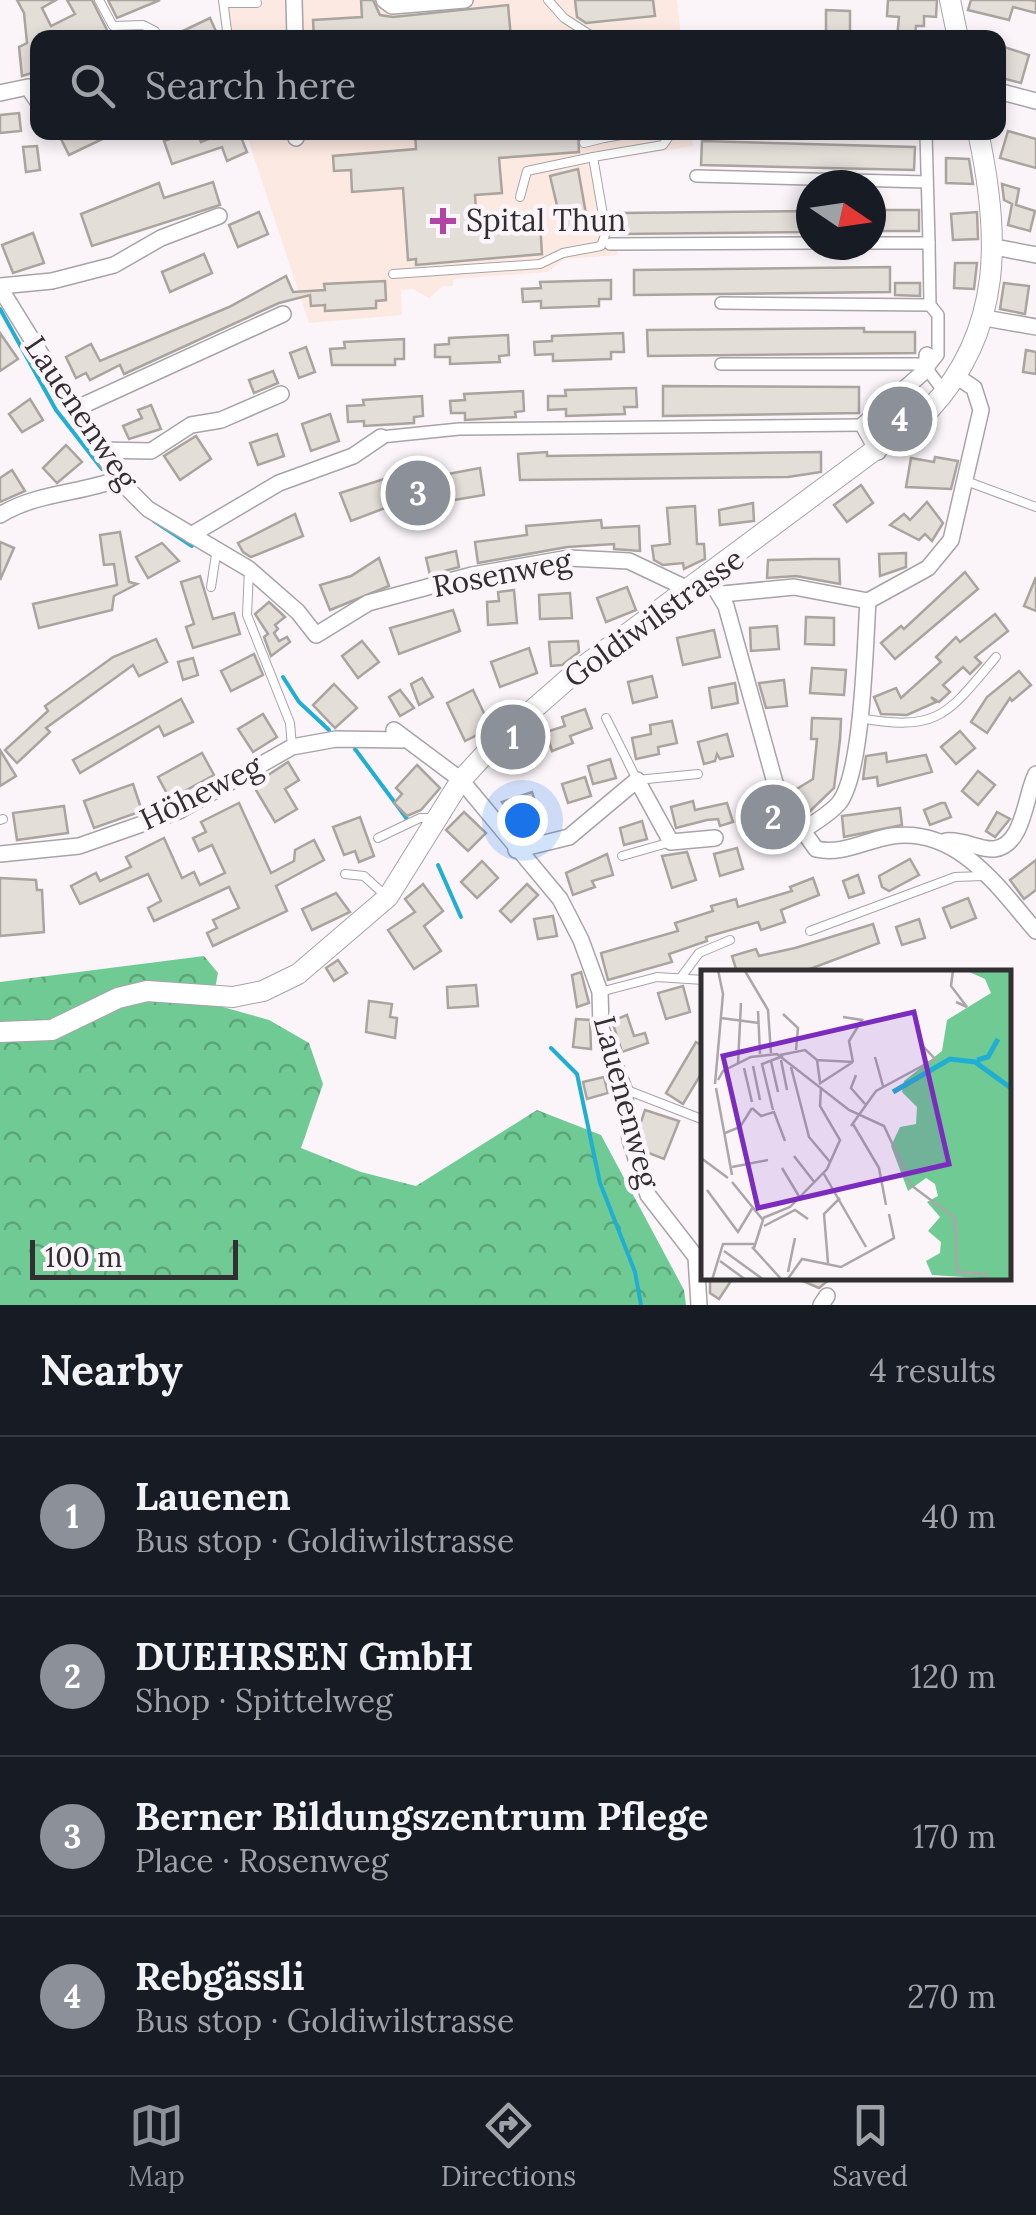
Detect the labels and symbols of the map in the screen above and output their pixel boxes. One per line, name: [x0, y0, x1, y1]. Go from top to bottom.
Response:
north arrow: [796, 170, 886, 260]
place label: Spital Thun: [466, 201, 626, 239]
marker: Spital Thun: [430, 208, 456, 234]
street label: Lauenenweg: [16, 329, 148, 498]
pin: 4: [868, 382, 932, 456]
pin: 3: [386, 456, 450, 530]
street label: Goldiwilstrasse: [556, 539, 751, 695]
street label: Rosenweg: [429, 541, 576, 606]
pin: 1: [480, 700, 546, 774]
street label: Höheweg: [133, 746, 269, 839]
pin: 2: [740, 780, 806, 854]
your location: [497, 795, 548, 846]
inset map: [701, 970, 1011, 1280]
street label: Lauenenweg: [585, 1012, 668, 1193]
scale bar: [30, 1235, 238, 1280]

